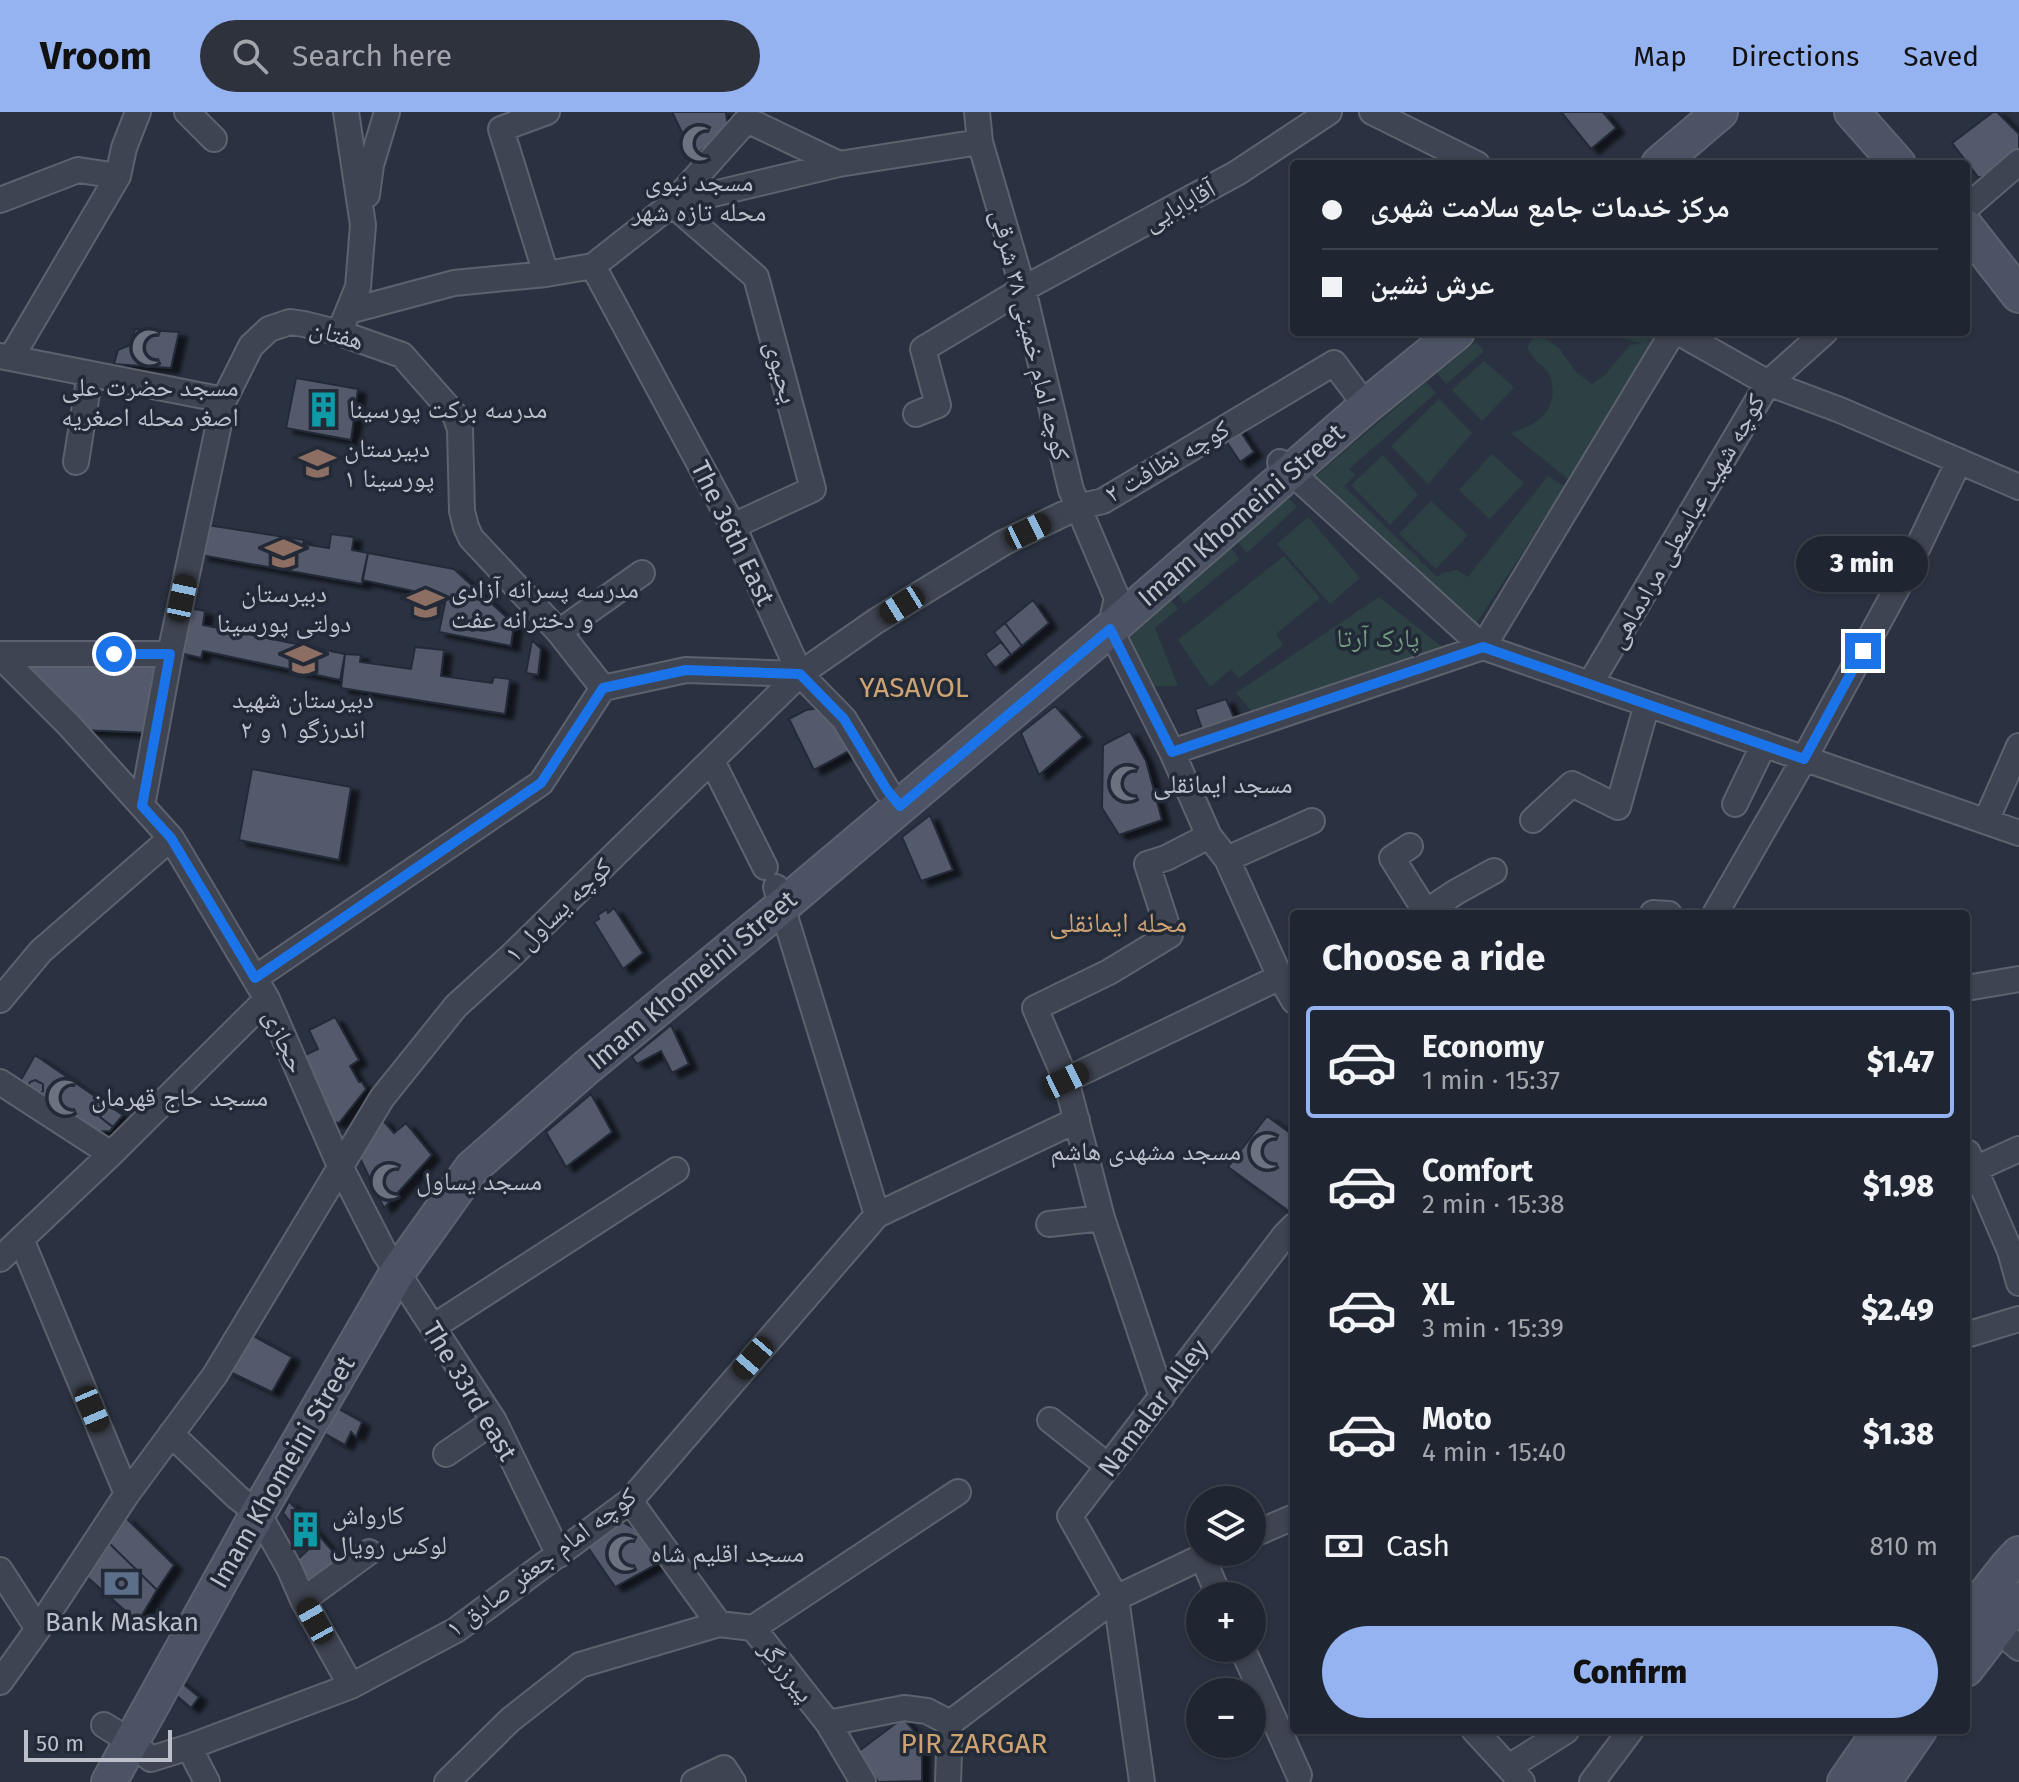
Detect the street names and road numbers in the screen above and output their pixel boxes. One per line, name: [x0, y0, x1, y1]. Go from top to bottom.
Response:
street label: آقابابایی: [1138, 172, 1222, 238]
street label: کوچه امام خمینی ۳۸ شرقی: [982, 206, 1077, 465]
street label: هفتان: [306, 312, 367, 357]
street label: یحیوی: [758, 337, 805, 407]
street label: کوچه شهید عباسعلی مرادماهی: [1601, 388, 1772, 654]
street label: کوچه نظافت ۲: [1099, 413, 1235, 510]
street label: Imam Khomeini Street: [1132, 417, 1351, 613]
street label: The 36th East: [684, 456, 781, 611]
street label: کوچه یساول ۱: [498, 851, 619, 969]
street label: Imam Khomeini Street: [582, 884, 803, 1077]
street label: حجازی: [257, 1005, 312, 1078]
street label: The 33rd east: [416, 1316, 524, 1467]
street label: Namalar Alley: [1092, 1334, 1215, 1483]
street label: Imam Khomeini Street: [203, 1350, 362, 1594]
street label: کوچه امام جعفر صادق ۱: [440, 1481, 644, 1646]
street label: پیرزرگر: [752, 1633, 820, 1709]

